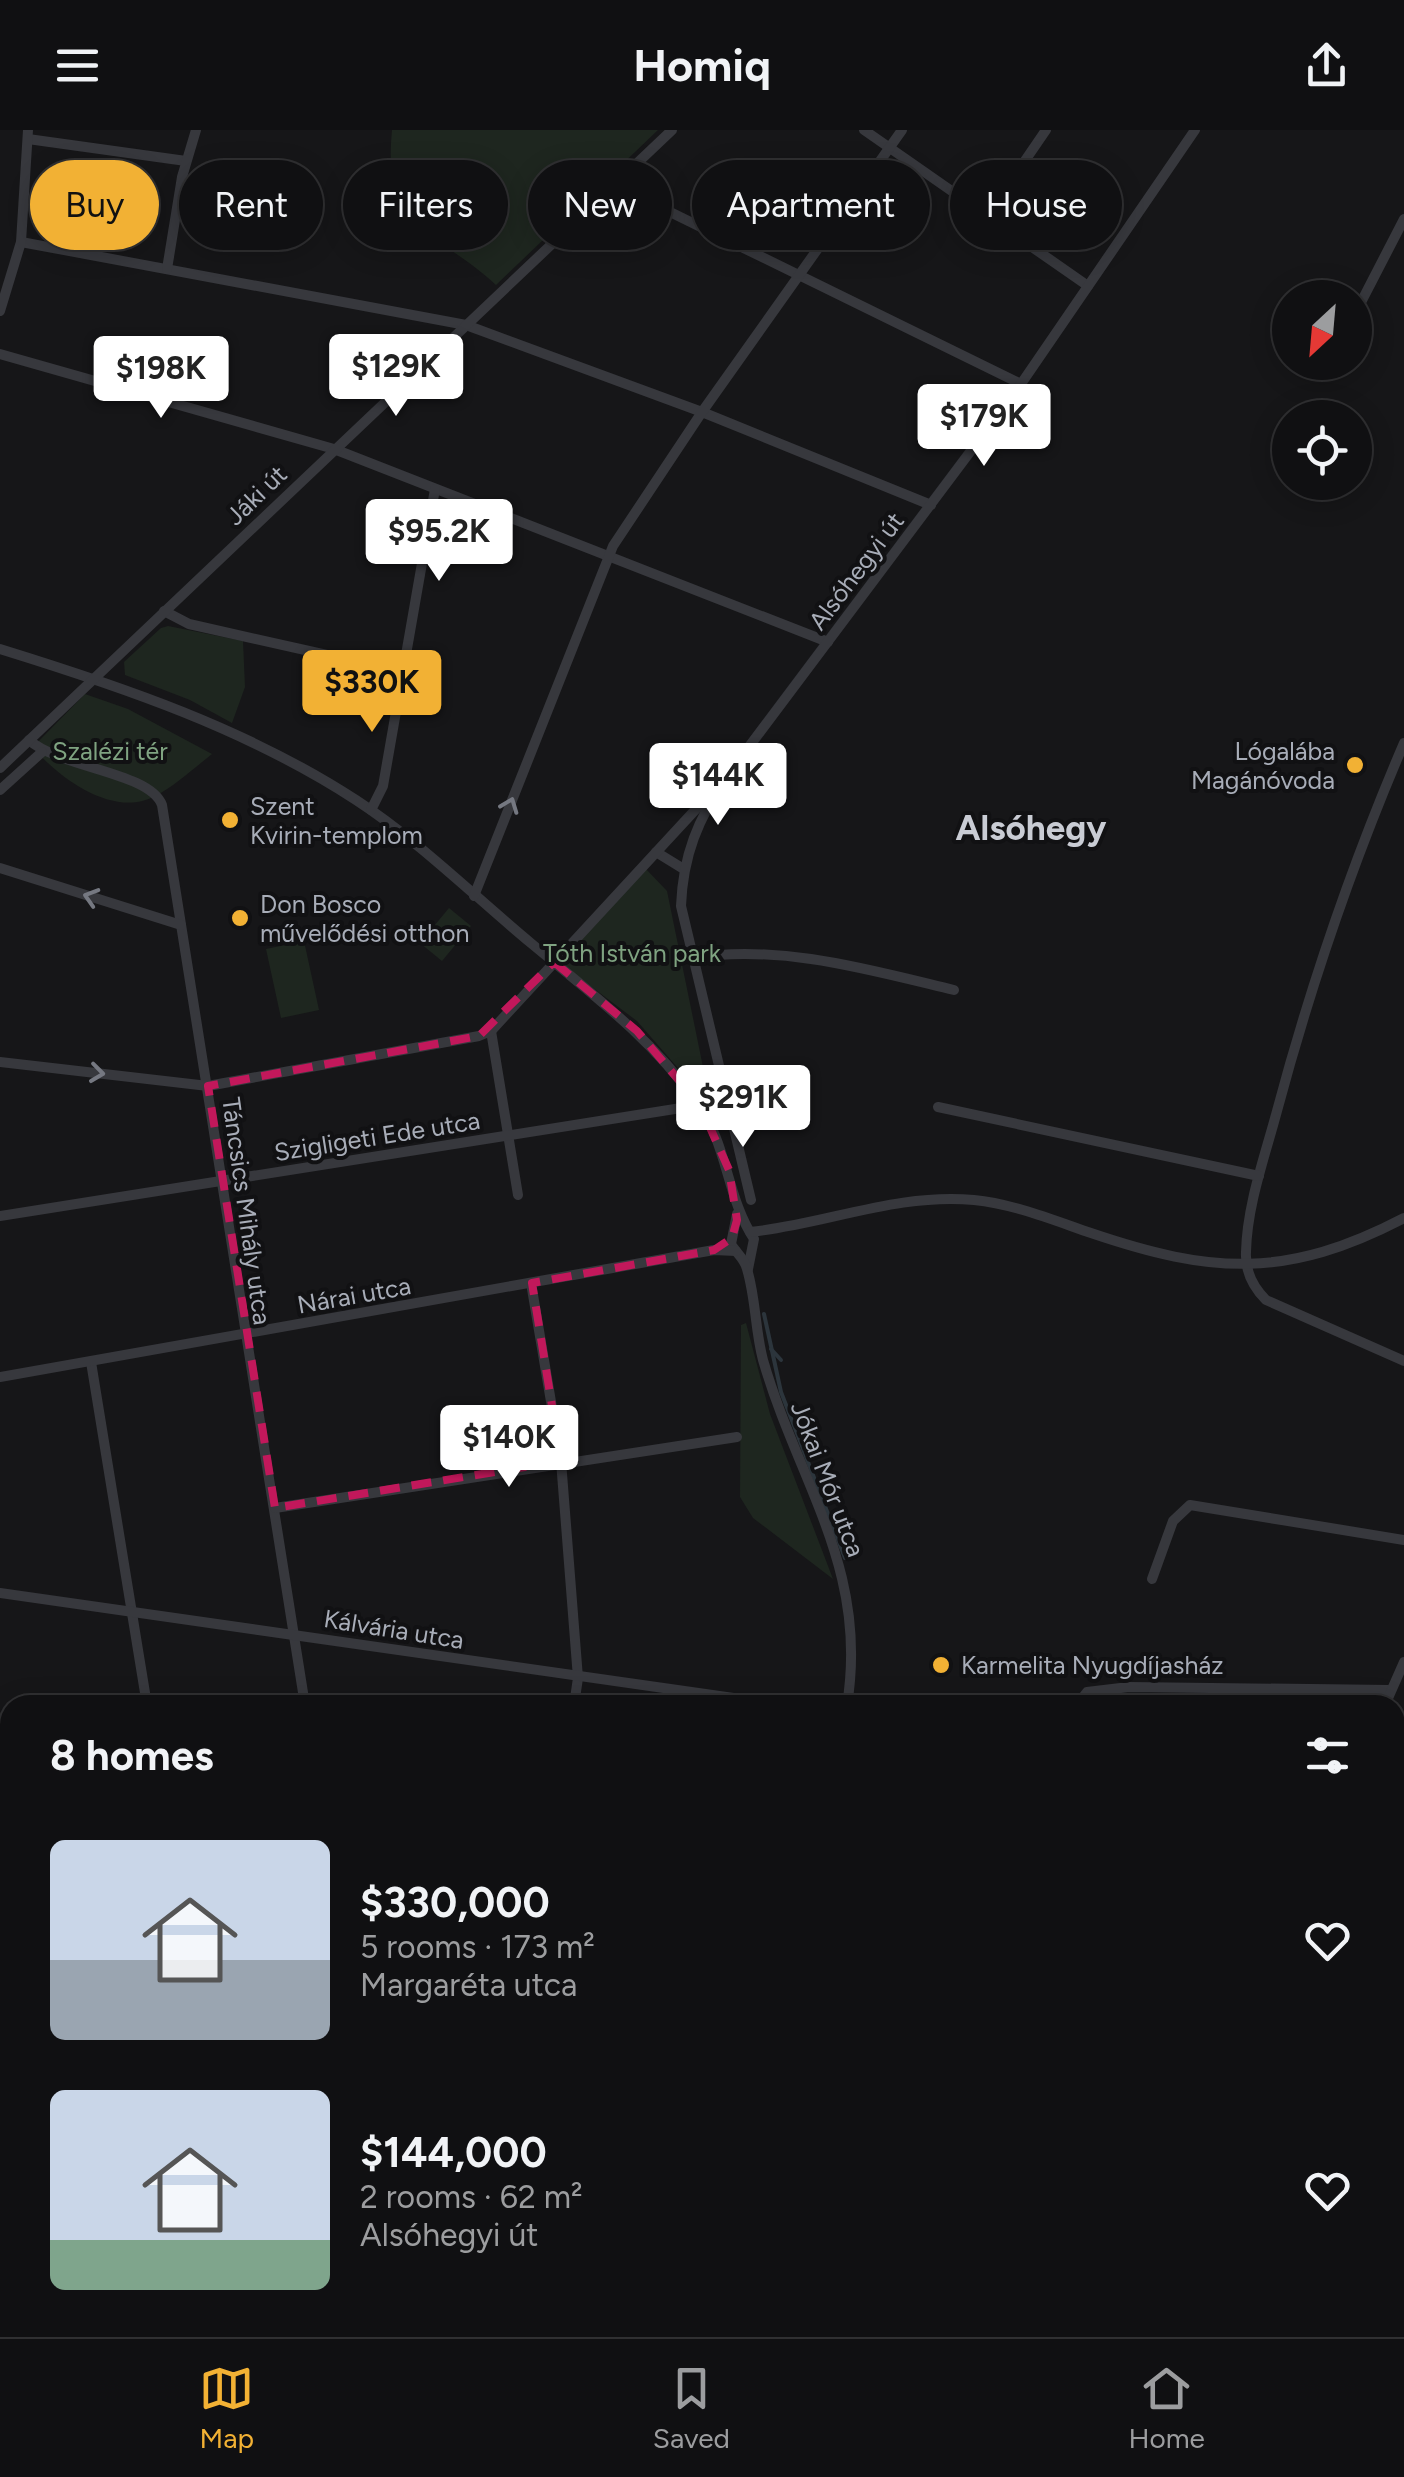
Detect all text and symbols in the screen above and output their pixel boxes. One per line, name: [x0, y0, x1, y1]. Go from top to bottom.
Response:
icon: menu: [50, 38, 105, 93]
text: Homiq: [633, 38, 771, 92]
icon: share: [1299, 38, 1354, 93]
chip: Buy: [30, 160, 159, 250]
chip: Rent: [179, 160, 323, 250]
chip: Filters: [343, 160, 508, 250]
chip: New: [528, 160, 672, 250]
chip: Apartment: [692, 160, 930, 250]
chip: House: [950, 160, 1122, 250]
north arrow: [1272, 280, 1372, 380]
map controls: [1272, 280, 1372, 500]
pin: $129K: [326, 334, 466, 419]
pin: $198K: [91, 336, 231, 421]
text: $129K: [351, 347, 441, 385]
text: $198K: [116, 349, 206, 387]
pin: $179K: [914, 384, 1054, 469]
text: $179K: [940, 397, 1028, 435]
button: locate: [1272, 400, 1372, 500]
street label: Jáki út: [219, 459, 293, 531]
pin: $95.2K: [358, 499, 520, 584]
street label: Alsóhegyi út: [802, 506, 910, 636]
text: $95.2K: [388, 512, 490, 550]
pin: $330K: [302, 650, 442, 735]
text: $330K: [324, 663, 420, 701]
park label: Szalézi tér: [52, 736, 168, 766]
place label: Lógalába Magánóvoda: [1191, 736, 1335, 795]
pin: $144K: [648, 743, 788, 828]
marker: Lógalába Magánóvoda: [1344, 754, 1366, 776]
text: $144K: [671, 756, 765, 794]
place label: Szent Kvirin-templom: [250, 791, 423, 850]
one-way arrow: [499, 798, 519, 815]
district label: Alsóhegy: [956, 807, 1107, 849]
marker: Szent Kvirin-templom: [219, 809, 241, 831]
one-way arrow: [83, 888, 100, 909]
place label: Don Bosco művelődési otthon: [260, 889, 469, 948]
marker: Don Bosco művelődési otthon: [229, 907, 251, 929]
park label: Tóth István park: [543, 938, 722, 968]
one-way arrow: [89, 1062, 105, 1083]
pin: $291K: [673, 1065, 813, 1150]
text: $291K: [698, 1078, 788, 1116]
street label: Táncsics Mihály utca: [216, 1095, 278, 1327]
street label: Szigligeti Ede utca: [272, 1105, 482, 1167]
street label: Nárai utca: [295, 1270, 413, 1320]
street label: Jókai Mór utca: [785, 1397, 871, 1561]
pin: $140K: [439, 1405, 579, 1490]
text: $140K: [462, 1418, 556, 1456]
street label: Kálvária utca: [322, 1603, 466, 1655]
place label: Karmelita Nyugdíjasház: [961, 1650, 1223, 1680]
marker: Karmelita Nyugdíjasház: [930, 1654, 952, 1676]
icon: filters: [1300, 1728, 1355, 1783]
text: 8 homes: [50, 1730, 214, 1781]
text: $330,000: [360, 1877, 550, 1928]
icon: home: [130, 1880, 250, 2000]
icon: heart: [1300, 1913, 1355, 1968]
text: 5 rooms · 173 m²: [360, 1928, 595, 1966]
text: Margaréta utca: [360, 1966, 577, 2004]
text: $144,000: [360, 2127, 547, 2178]
icon: home: [130, 2130, 250, 2250]
icon: heart: [1300, 2163, 1355, 2218]
text: 2 rooms · 62 m²: [360, 2178, 583, 2216]
text: Alsóhegyi út: [360, 2216, 538, 2254]
tab: Map: [199, 2361, 254, 2455]
tab: Saved: [653, 2361, 730, 2455]
tab: Home: [1128, 2361, 1205, 2455]

